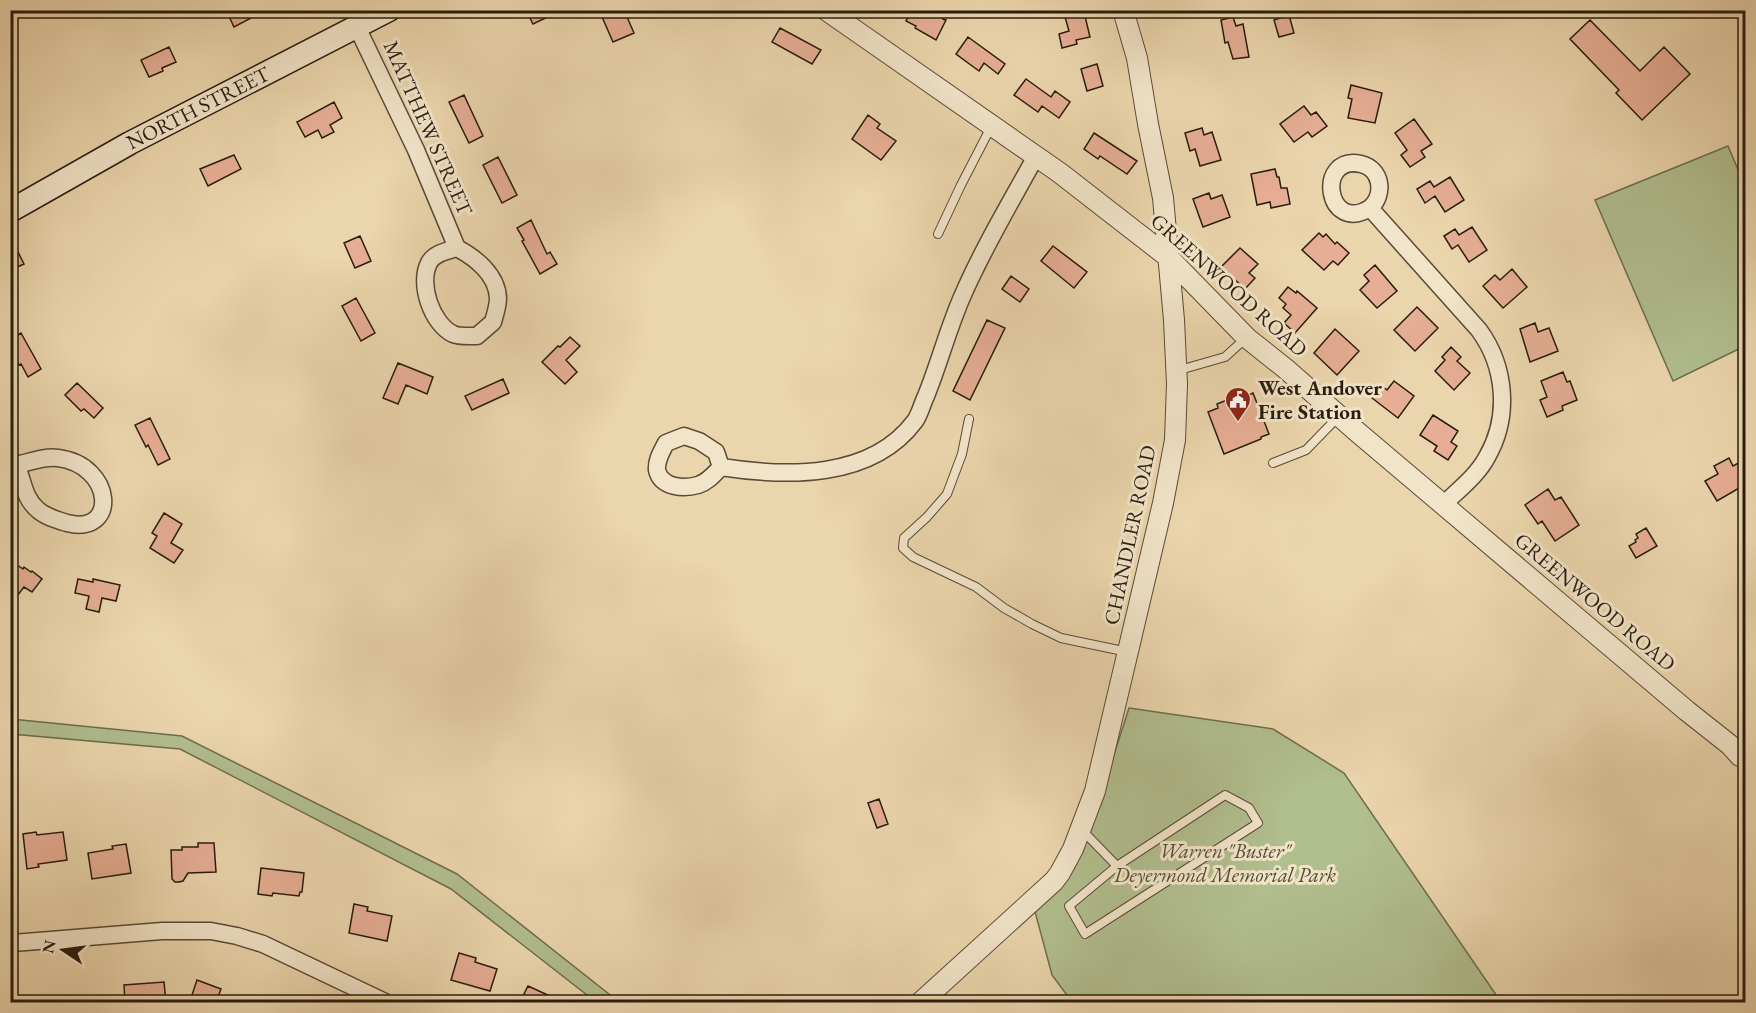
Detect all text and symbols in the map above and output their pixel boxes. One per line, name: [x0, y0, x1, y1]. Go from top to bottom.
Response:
street label: MATTHEW STREET: [378, 36, 479, 220]
street label: NORTH STREET: [122, 59, 275, 155]
street label: GREENWOOD ROAD: [1145, 207, 1314, 362]
place label: West Andover Fire Station: [1258, 374, 1382, 425]
public building icon: West Andover Fire Station: [1223, 385, 1253, 423]
street label: CHANDLER ROAD: [1097, 442, 1162, 627]
street label: GREENWOOD ROAD: [1509, 526, 1681, 677]
park label: Warren "Buster" Deyermond Memorial Park: [1113, 837, 1337, 888]
north arrow: [33, 920, 93, 980]
text: N: [37, 938, 61, 955]

